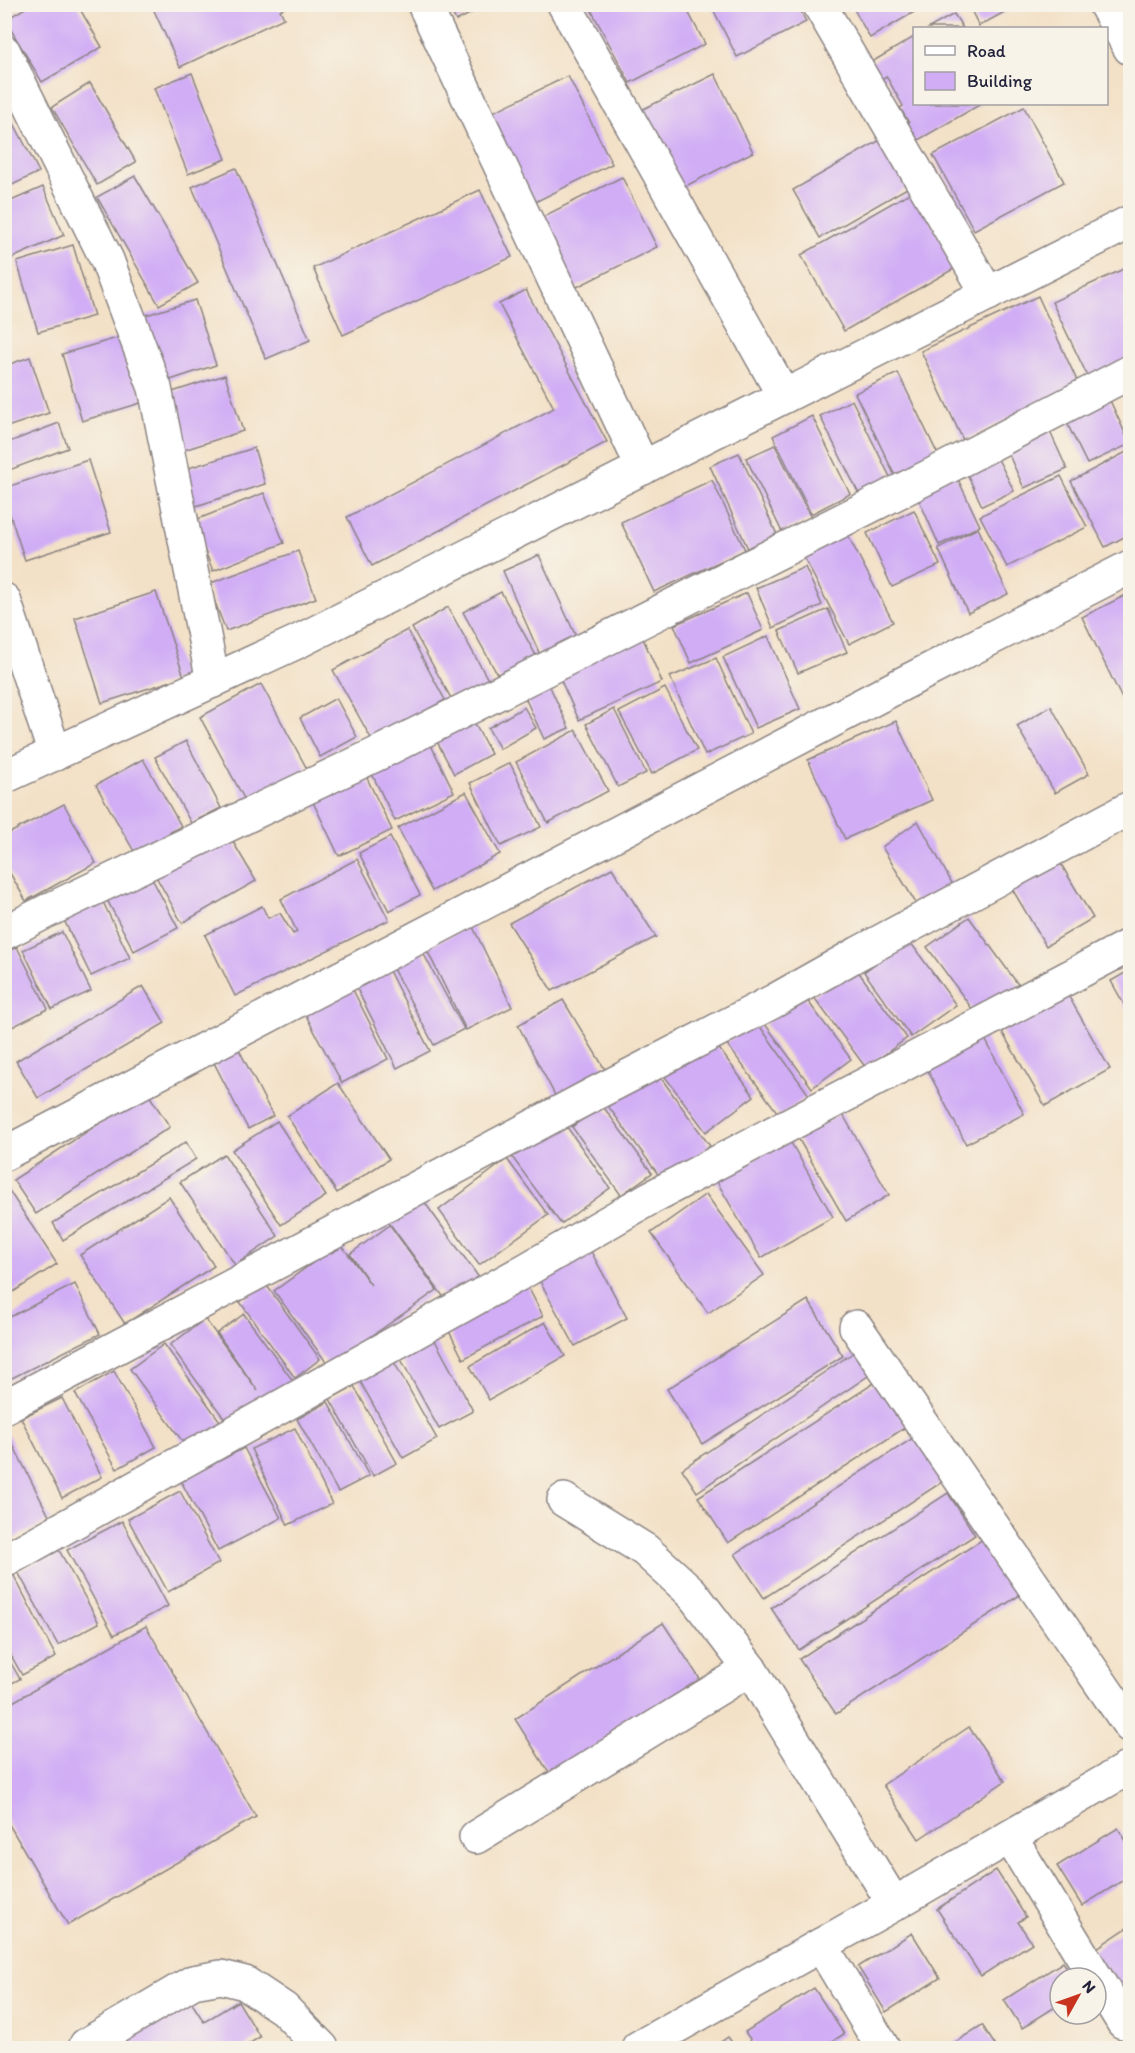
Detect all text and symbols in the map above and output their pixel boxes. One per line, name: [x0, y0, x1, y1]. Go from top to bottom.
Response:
legend: [913, 27, 1108, 105]
text: Road: [967, 40, 1006, 62]
text: Building: [967, 70, 1033, 92]
north arrow: [1048, 1966, 1108, 2026]
text: N: [1078, 1976, 1100, 1997]

